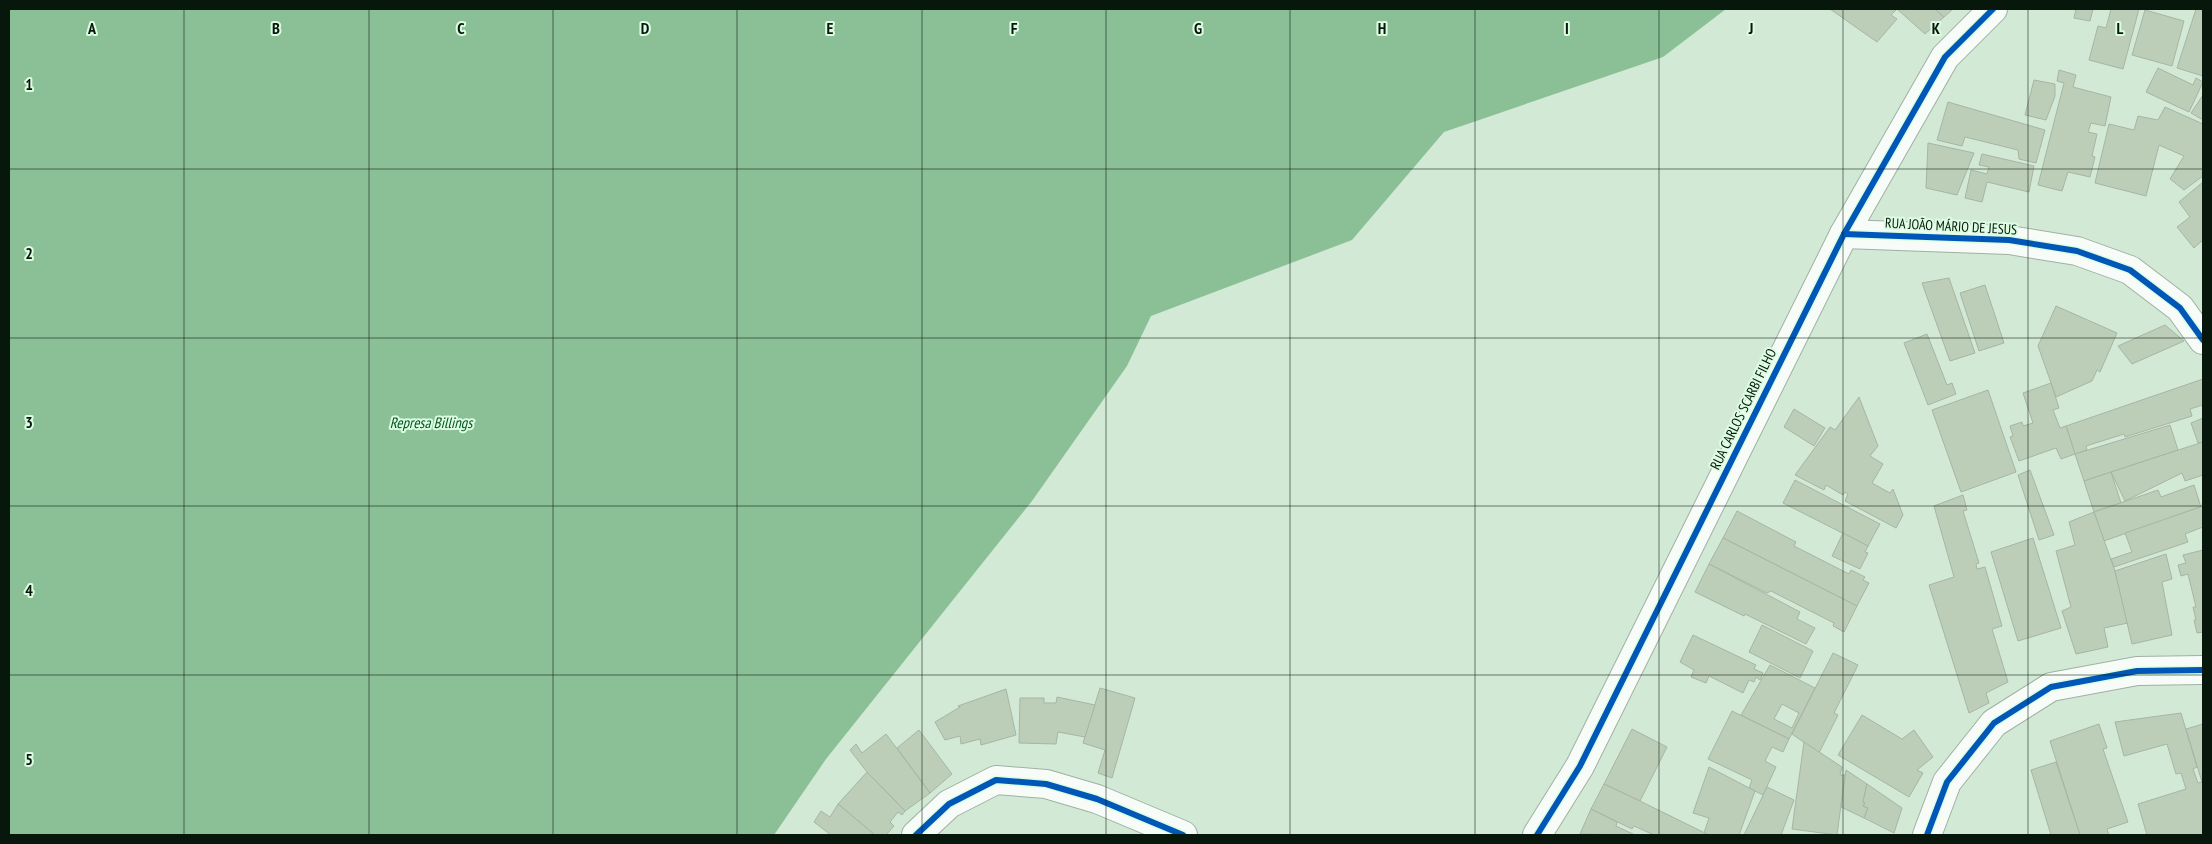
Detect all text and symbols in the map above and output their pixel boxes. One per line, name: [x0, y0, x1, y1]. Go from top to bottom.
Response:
text: A: [87, 18, 97, 38]
text: B: [272, 18, 280, 38]
text: C: [457, 18, 465, 38]
text: D: [641, 18, 650, 38]
text: E: [827, 18, 834, 38]
text: F: [1011, 18, 1018, 38]
text: G: [1194, 18, 1202, 38]
text: H: [1378, 18, 1386, 38]
text: I: [1565, 18, 1569, 38]
text: J: [1748, 18, 1753, 38]
text: K: [1932, 18, 1941, 38]
text: L: [2117, 18, 2124, 38]
text: 1: [25, 74, 33, 94]
street label: RUA JOÃO MÁRIO DE JESUS: [1885, 214, 2017, 238]
text: 2: [25, 243, 33, 263]
street label: RUA CARLOS SCARBI FILHO: [1706, 345, 1780, 472]
text: 3: [25, 412, 33, 432]
water label: Represa Billings: [390, 413, 474, 432]
text: 4: [25, 580, 33, 600]
text: 5: [25, 749, 33, 769]

